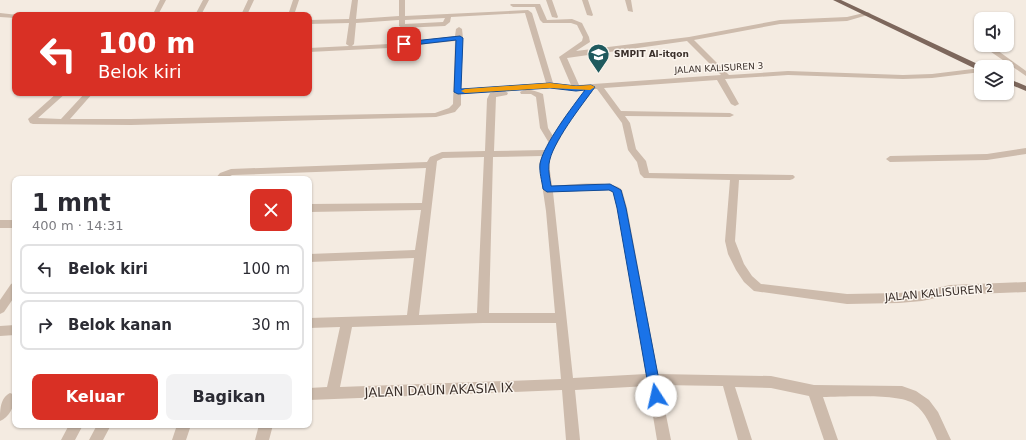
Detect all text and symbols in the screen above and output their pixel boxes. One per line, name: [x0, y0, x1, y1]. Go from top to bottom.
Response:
map controls: [974, 12, 1014, 100]
button: sound: [974, 12, 1014, 52]
text: 100 m: [98, 27, 195, 60]
pin: [387, 27, 421, 61]
icon: left: [32, 28, 84, 80]
icon: arrive: [393, 33, 415, 55]
school or university icon: SMPIT Al-itqon: [586, 41, 612, 74]
place label: SMPIT Al-itqon: [614, 49, 689, 59]
button: layers: [974, 60, 1014, 100]
text: Belok kiri: [98, 61, 181, 82]
street label: JALAN KALISUREN 3: [673, 61, 764, 75]
text: 1 mnt: [32, 189, 111, 217]
button: close: [250, 189, 292, 231]
text: 400 m · 14:31: [32, 218, 123, 233]
icon: left: [34, 258, 56, 280]
text: Belok kiri: [68, 260, 148, 278]
text: 100 m: [242, 260, 290, 278]
street label: JALAN KALISUREN 2: [883, 282, 994, 304]
icon: right: [34, 314, 56, 336]
text: Belok kanan: [68, 316, 172, 334]
text: 30 m: [252, 316, 290, 334]
button: Keluar: [32, 374, 158, 420]
button: Bagikan: [166, 374, 292, 420]
position arrow: [635, 375, 677, 417]
street label: JALAN DAUN AKASIA IX: [363, 380, 514, 400]

